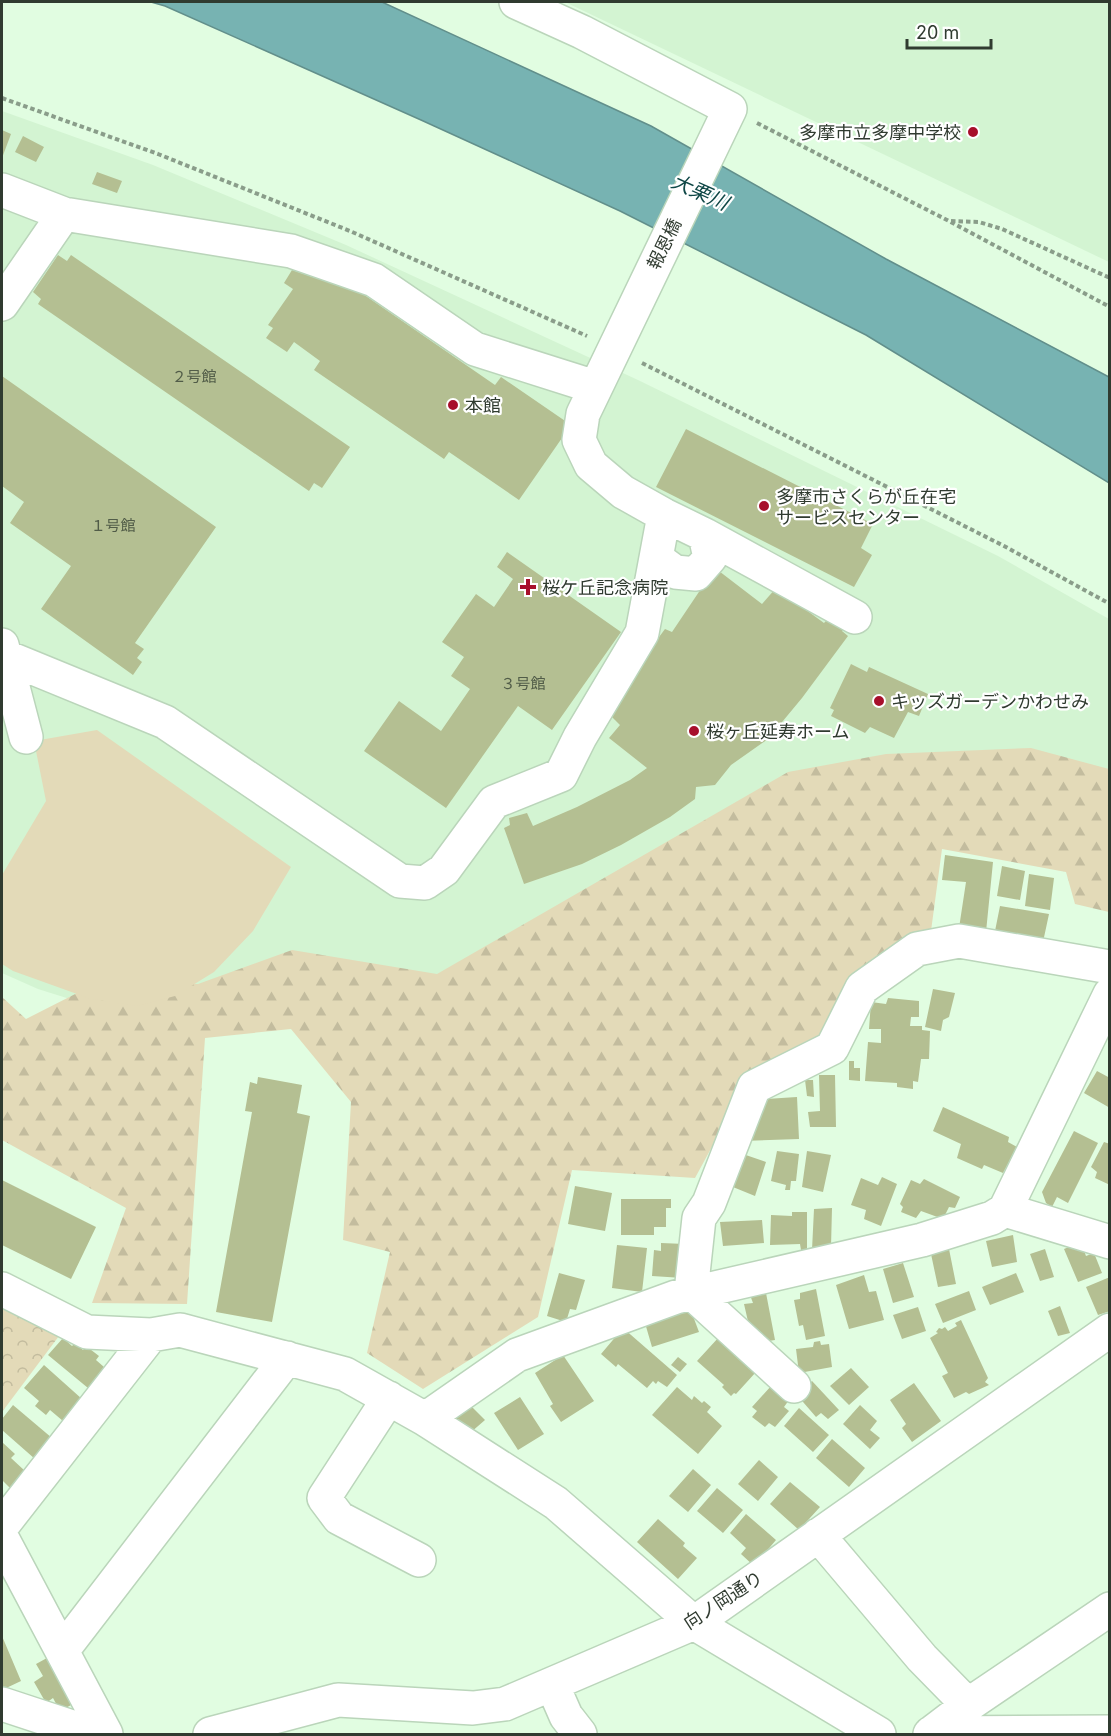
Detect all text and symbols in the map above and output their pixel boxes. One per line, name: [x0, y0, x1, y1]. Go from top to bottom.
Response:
scale bar: [907, 12, 991, 50]
text: 20 m: [916, 22, 959, 43]
place label: 多摩市立多摩中学校: [799, 122, 961, 143]
marker: 多摩市立多摩中学校: [966, 125, 980, 139]
water label: 大栗川: [668, 169, 734, 216]
street label: 報恩橋: [643, 215, 685, 273]
house number: ２号館: [171, 367, 217, 386]
place label: 本館: [465, 395, 501, 416]
marker: 本館: [446, 398, 460, 412]
place label: 多摩市さくらが丘在宅 サービスセンター: [776, 486, 956, 528]
marker: 多摩市さくらが丘在宅 サービスセンター: [757, 499, 771, 513]
house number: １号館: [90, 516, 136, 535]
place label: 桜ケ丘記念病院: [542, 577, 668, 598]
marker: 桜ケ丘記念病院: [519, 578, 537, 596]
house number: ３号館: [500, 674, 546, 693]
place label: キッズガーデンかわせみ: [891, 691, 1089, 712]
marker: キッズガーデンかわせみ: [872, 694, 886, 708]
place label: 桜ヶ丘延寿ホーム: [706, 721, 849, 742]
marker: 桜ヶ丘延寿ホーム: [687, 724, 701, 738]
street label: 向ノ岡通り: [680, 1567, 766, 1633]

